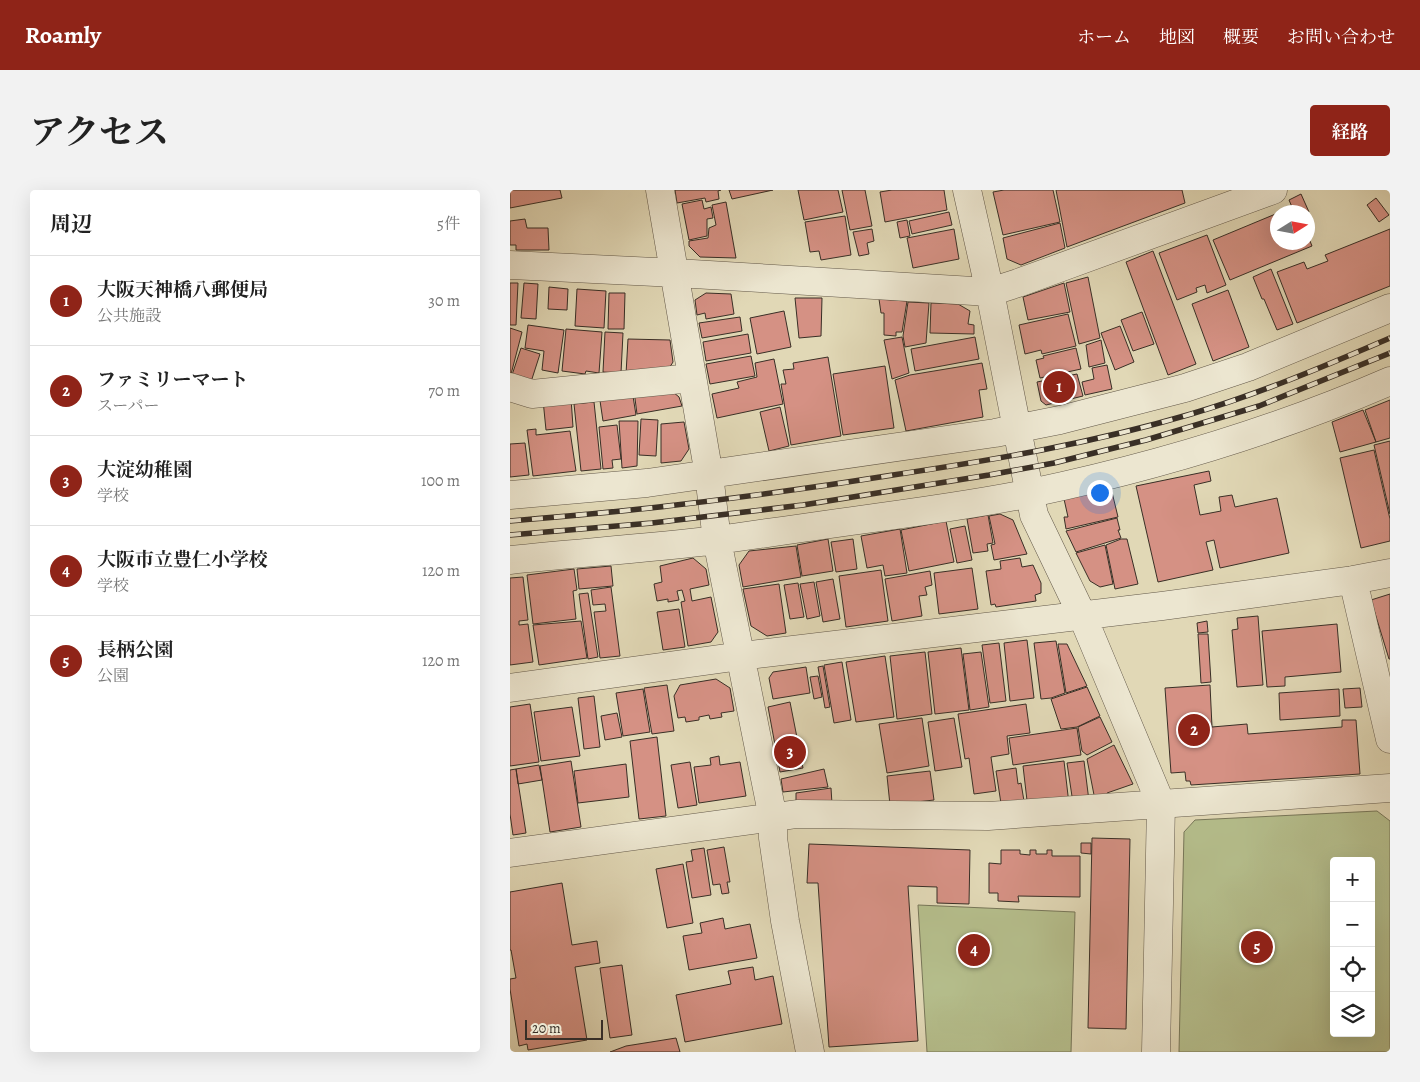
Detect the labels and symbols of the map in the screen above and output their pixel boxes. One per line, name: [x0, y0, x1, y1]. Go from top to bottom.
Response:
north arrow: [1270, 205, 1315, 250]
pin: 1: [1043, 368, 1075, 406]
your location: [1087, 480, 1113, 506]
pin: 2: [1178, 711, 1210, 749]
pin: 3: [774, 733, 806, 771]
pin: 5: [1241, 928, 1273, 966]
pin: 4: [958, 931, 990, 969]
scale bar: [525, 1017, 602, 1040]

